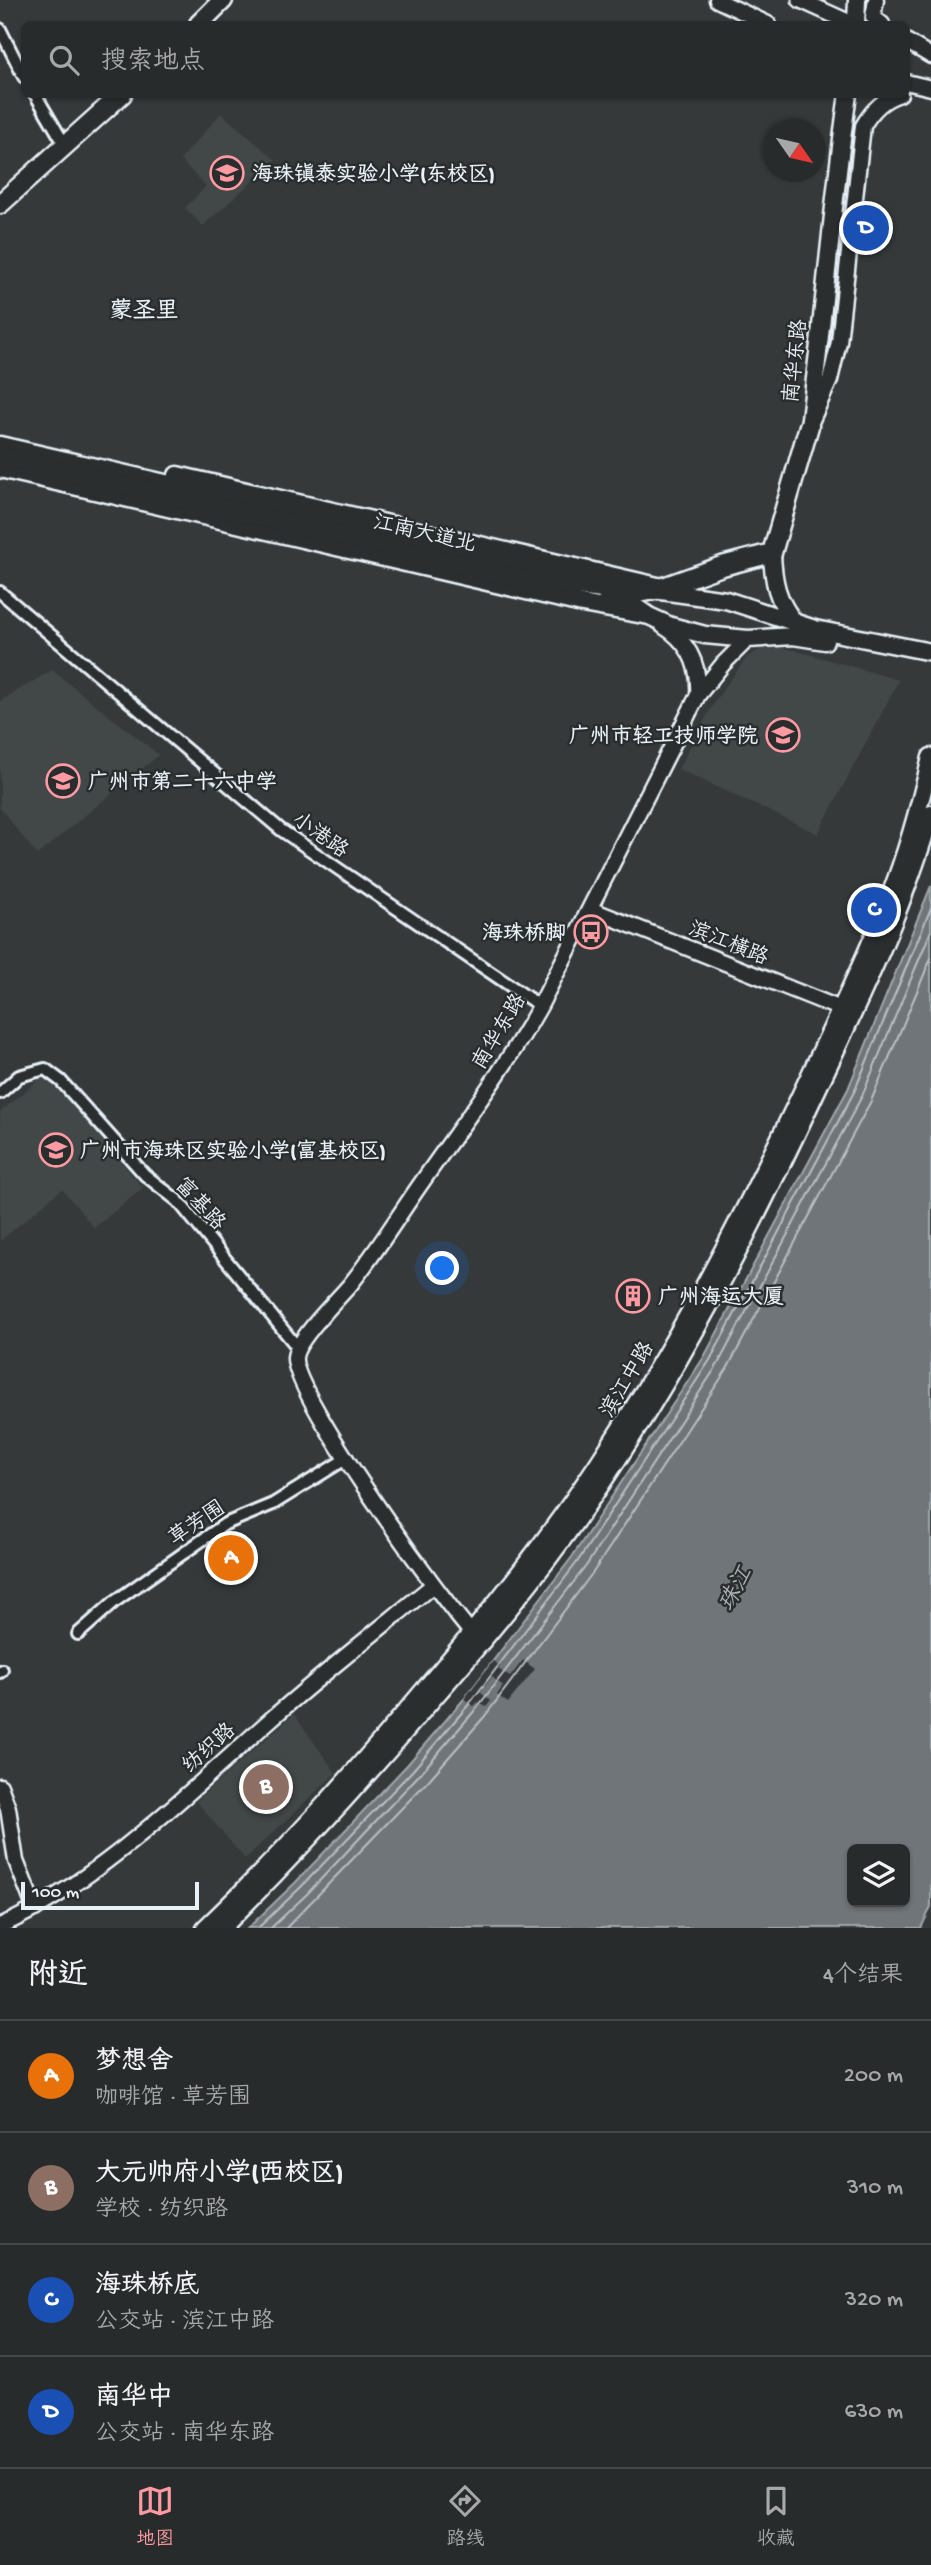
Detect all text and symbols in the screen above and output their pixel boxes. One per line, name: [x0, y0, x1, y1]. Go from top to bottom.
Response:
search box: [21, 21, 910, 98]
icon: search: [45, 41, 83, 79]
text: 搜索地点: [101, 48, 205, 79]
north arrow: [763, 119, 826, 182]
school or university icon: 海珠镇泰实验小学(东校区): [208, 154, 246, 192]
place label: 海珠镇泰实验小学(东校区): [252, 162, 495, 189]
pin: D: [843, 202, 889, 254]
district label: 蒙圣里: [110, 298, 179, 326]
street label: 南华东路: [779, 318, 814, 404]
street label: 江南大道北: [370, 509, 479, 559]
school or university icon: 广州市轻工技师学院: [764, 716, 802, 754]
place label: 广州市轻工技师学院: [569, 724, 758, 751]
school or university icon: 广州市第二十六中学: [44, 762, 82, 800]
place label: 广州市第二十六中学: [88, 770, 277, 797]
street label: 小港路: [286, 807, 353, 865]
pin: C: [851, 884, 897, 936]
bus stop icon: 海珠桥脚: [572, 913, 610, 951]
street label: 滨江横路: [684, 916, 772, 973]
place label: 海珠桥脚: [482, 921, 566, 948]
street label: 南华东路: [467, 989, 533, 1075]
school or university icon: 广州市海珠区实验小学(富基校区): [37, 1131, 75, 1169]
place label: 广州市海珠区实验小学(富基校区): [80, 1139, 386, 1166]
street label: 富基路: [168, 1172, 231, 1237]
your location: [425, 1251, 459, 1285]
building icon: 广州海运大厦: [614, 1277, 652, 1315]
place label: 广州海运大厦: [658, 1285, 784, 1312]
street label: 滨江中路: [595, 1337, 661, 1423]
street label: 草芳围: [164, 1496, 231, 1553]
pin: A: [208, 1532, 254, 1584]
water label: 珠江: [713, 1562, 760, 1616]
street label: 纺织路: [177, 1718, 242, 1780]
pin: B: [243, 1761, 289, 1813]
map controls: [847, 1844, 910, 1907]
button: layers: [847, 1844, 910, 1907]
scale bar: [21, 1879, 200, 1911]
text: 100 m: [32, 1882, 79, 1905]
text: 附近: [28, 1960, 88, 1995]
text: 4个结果: [823, 1963, 903, 1990]
text: 梦想舍: [95, 2048, 173, 2079]
text: A: [44, 2063, 58, 2090]
text: 200 m: [844, 2063, 903, 2090]
text: 咖啡馆 · 草芳围: [95, 2085, 251, 2112]
text: 大元帅府小学(西校区): [95, 2160, 344, 2191]
text: B: [45, 2175, 57, 2202]
text: 310 m: [847, 2175, 903, 2202]
text: 学校 · 纺织路: [95, 2197, 228, 2224]
text: 海珠桥底: [95, 2272, 199, 2303]
text: C: [45, 2287, 57, 2314]
text: 320 m: [845, 2287, 903, 2314]
text: 公交站 · 滨江中路: [95, 2309, 274, 2336]
text: 南华中: [95, 2384, 173, 2415]
text: D: [44, 2399, 59, 2426]
text: 630 m: [845, 2399, 903, 2426]
text: 公交站 · 南华东路: [95, 2421, 274, 2448]
tab: 地图: [136, 2482, 174, 2552]
tab: 路线: [446, 2482, 485, 2552]
tab: 收藏: [757, 2482, 795, 2552]

